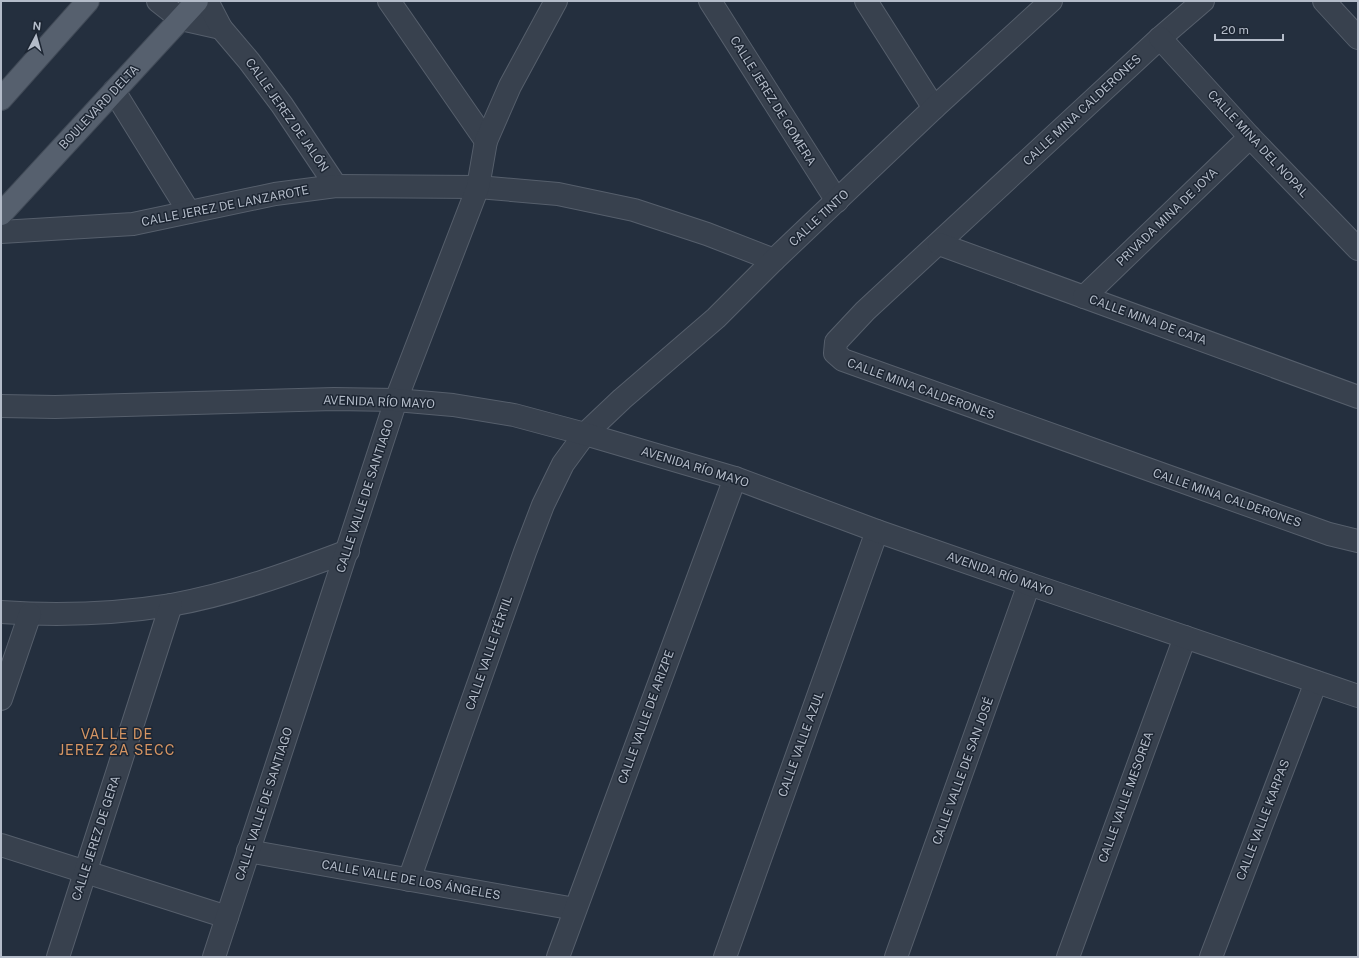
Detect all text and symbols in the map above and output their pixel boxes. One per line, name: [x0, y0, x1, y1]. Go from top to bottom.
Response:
north arrow: [16, 16, 56, 56]
scale bar: [1215, 16, 1283, 42]
text: N: [32, 20, 42, 32]
text: 20 m: [1221, 23, 1249, 37]
street label: CALLE JEREZ DE GOMERA: [727, 34, 819, 169]
street label: CALLE MINA CALDERONES: [1020, 52, 1144, 168]
street label: CALLE JEREZ DE JALÓN: [243, 56, 331, 174]
street label: BOULEVARD DELTA: [56, 62, 142, 152]
street label: CALLE MINA DEL NOPAL: [1205, 88, 1311, 200]
street label: PRIVADA MINA DE JOYA: [1114, 165, 1221, 269]
street label: CALLE JEREZ DE LANZAROTE: [140, 183, 310, 229]
street label: CALLE TINTO: [786, 187, 852, 249]
street label: CALLE MINA DE CATA: [1087, 292, 1209, 348]
street label: CALLE MINA CALDERONES: [845, 356, 997, 422]
street label: AVENIDA RÍO MAYO: [323, 393, 435, 411]
street label: CALLE VALLE DE SANTIAGO: [334, 417, 396, 574]
street label: AVENIDA RÍO MAYO: [639, 444, 751, 490]
street label: CALLE MINA CALDERONES: [1151, 466, 1303, 530]
street label: AVENIDA RÍO MAYO: [945, 549, 1055, 599]
street label: CALLE VALLE FÉRTIL: [463, 594, 515, 712]
street label: CALLE VALLE DE ARIZPE: [615, 648, 677, 786]
street label: CALLE VALLE AZUL: [775, 689, 827, 799]
street label: CALLE VALLE DE SAN JOSÉ: [930, 695, 996, 847]
street label: CALLE VALLE DE SANTIAGO: [233, 725, 295, 882]
district label: VALLE DE JEREZ 2A SECC: [59, 726, 175, 758]
street label: CALLE VALLE MESOREA: [1096, 729, 1156, 865]
street label: CALLE VALLE KARPAS: [1233, 758, 1293, 882]
street label: CALLE JEREZ DE GERA: [69, 773, 123, 902]
street label: CALLE VALLE DE LOS ÁNGELES: [320, 857, 502, 903]

